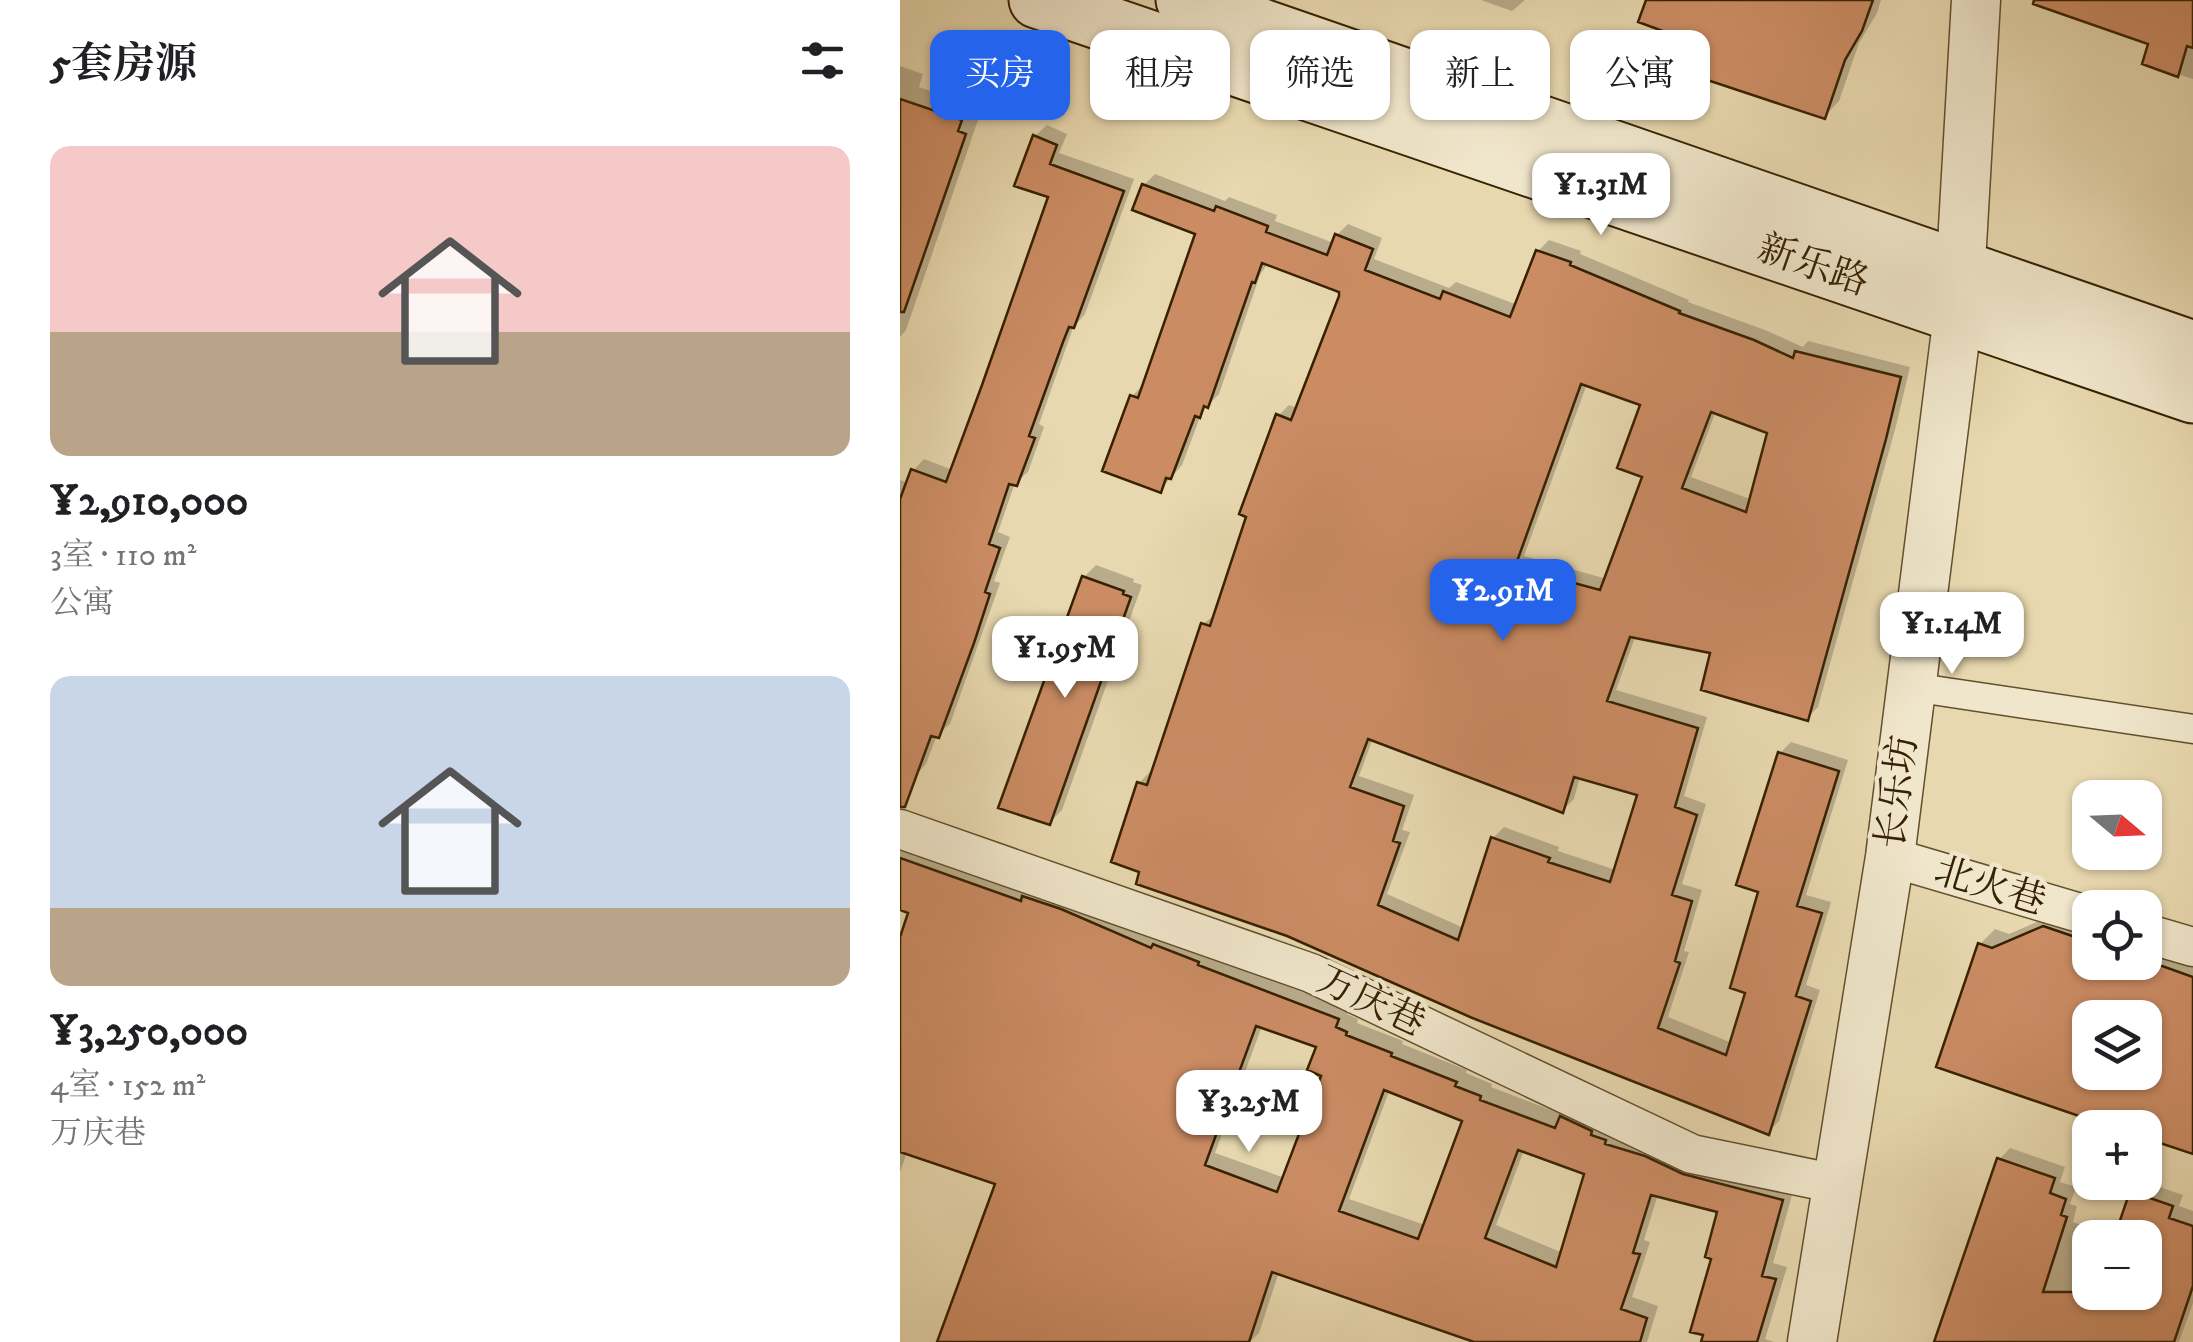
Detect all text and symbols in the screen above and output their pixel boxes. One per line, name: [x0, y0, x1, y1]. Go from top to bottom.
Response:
chip: 买房: [930, 30, 1070, 120]
chip: 租房: [1090, 30, 1230, 120]
chip: 筛选: [1250, 30, 1390, 120]
chip: 新上: [1410, 30, 1550, 120]
chip: 公寓: [1570, 30, 1710, 120]
icon: filters: [795, 33, 850, 88]
text: 5套房源: [50, 39, 197, 91]
pin: ¥1.31M: [1520, 153, 1682, 238]
text: ¥1.31M: [1554, 165, 1648, 205]
icon: home: [360, 211, 540, 391]
street label: 新乐路: [1751, 225, 1875, 307]
text: ¥2,910,000: [50, 476, 248, 528]
text: 3室 · 110 m²: [50, 536, 196, 576]
pin: ¥2.91M: [1422, 559, 1584, 644]
text: ¥2.91M: [1452, 571, 1554, 611]
text: 公寓: [50, 584, 114, 624]
pin: ¥1.14M: [1871, 592, 2033, 677]
text: ¥1.14M: [1902, 604, 2002, 644]
pin: ¥1.95M: [984, 616, 1146, 701]
text: ¥1.95M: [1014, 628, 1116, 668]
street label: 长乐坊: [1867, 732, 1929, 852]
icon: home: [360, 741, 540, 921]
north arrow: [2072, 780, 2162, 870]
map controls: [2072, 780, 2162, 1310]
street label: 北火巷: [1928, 847, 2052, 927]
button: locate: [2072, 890, 2162, 980]
street label: 万庆巷: [1309, 956, 1433, 1048]
button: layers: [2072, 1000, 2162, 1090]
text: ¥3,250,000: [50, 1006, 248, 1058]
text: 4室 · 152 m²: [50, 1066, 205, 1106]
pin: ¥3.25M: [1168, 1070, 1330, 1155]
text: ¥3.25M: [1198, 1082, 1300, 1122]
button: +: [2072, 1110, 2162, 1200]
text: 万庆巷: [50, 1114, 146, 1154]
button: −: [2072, 1220, 2162, 1310]

